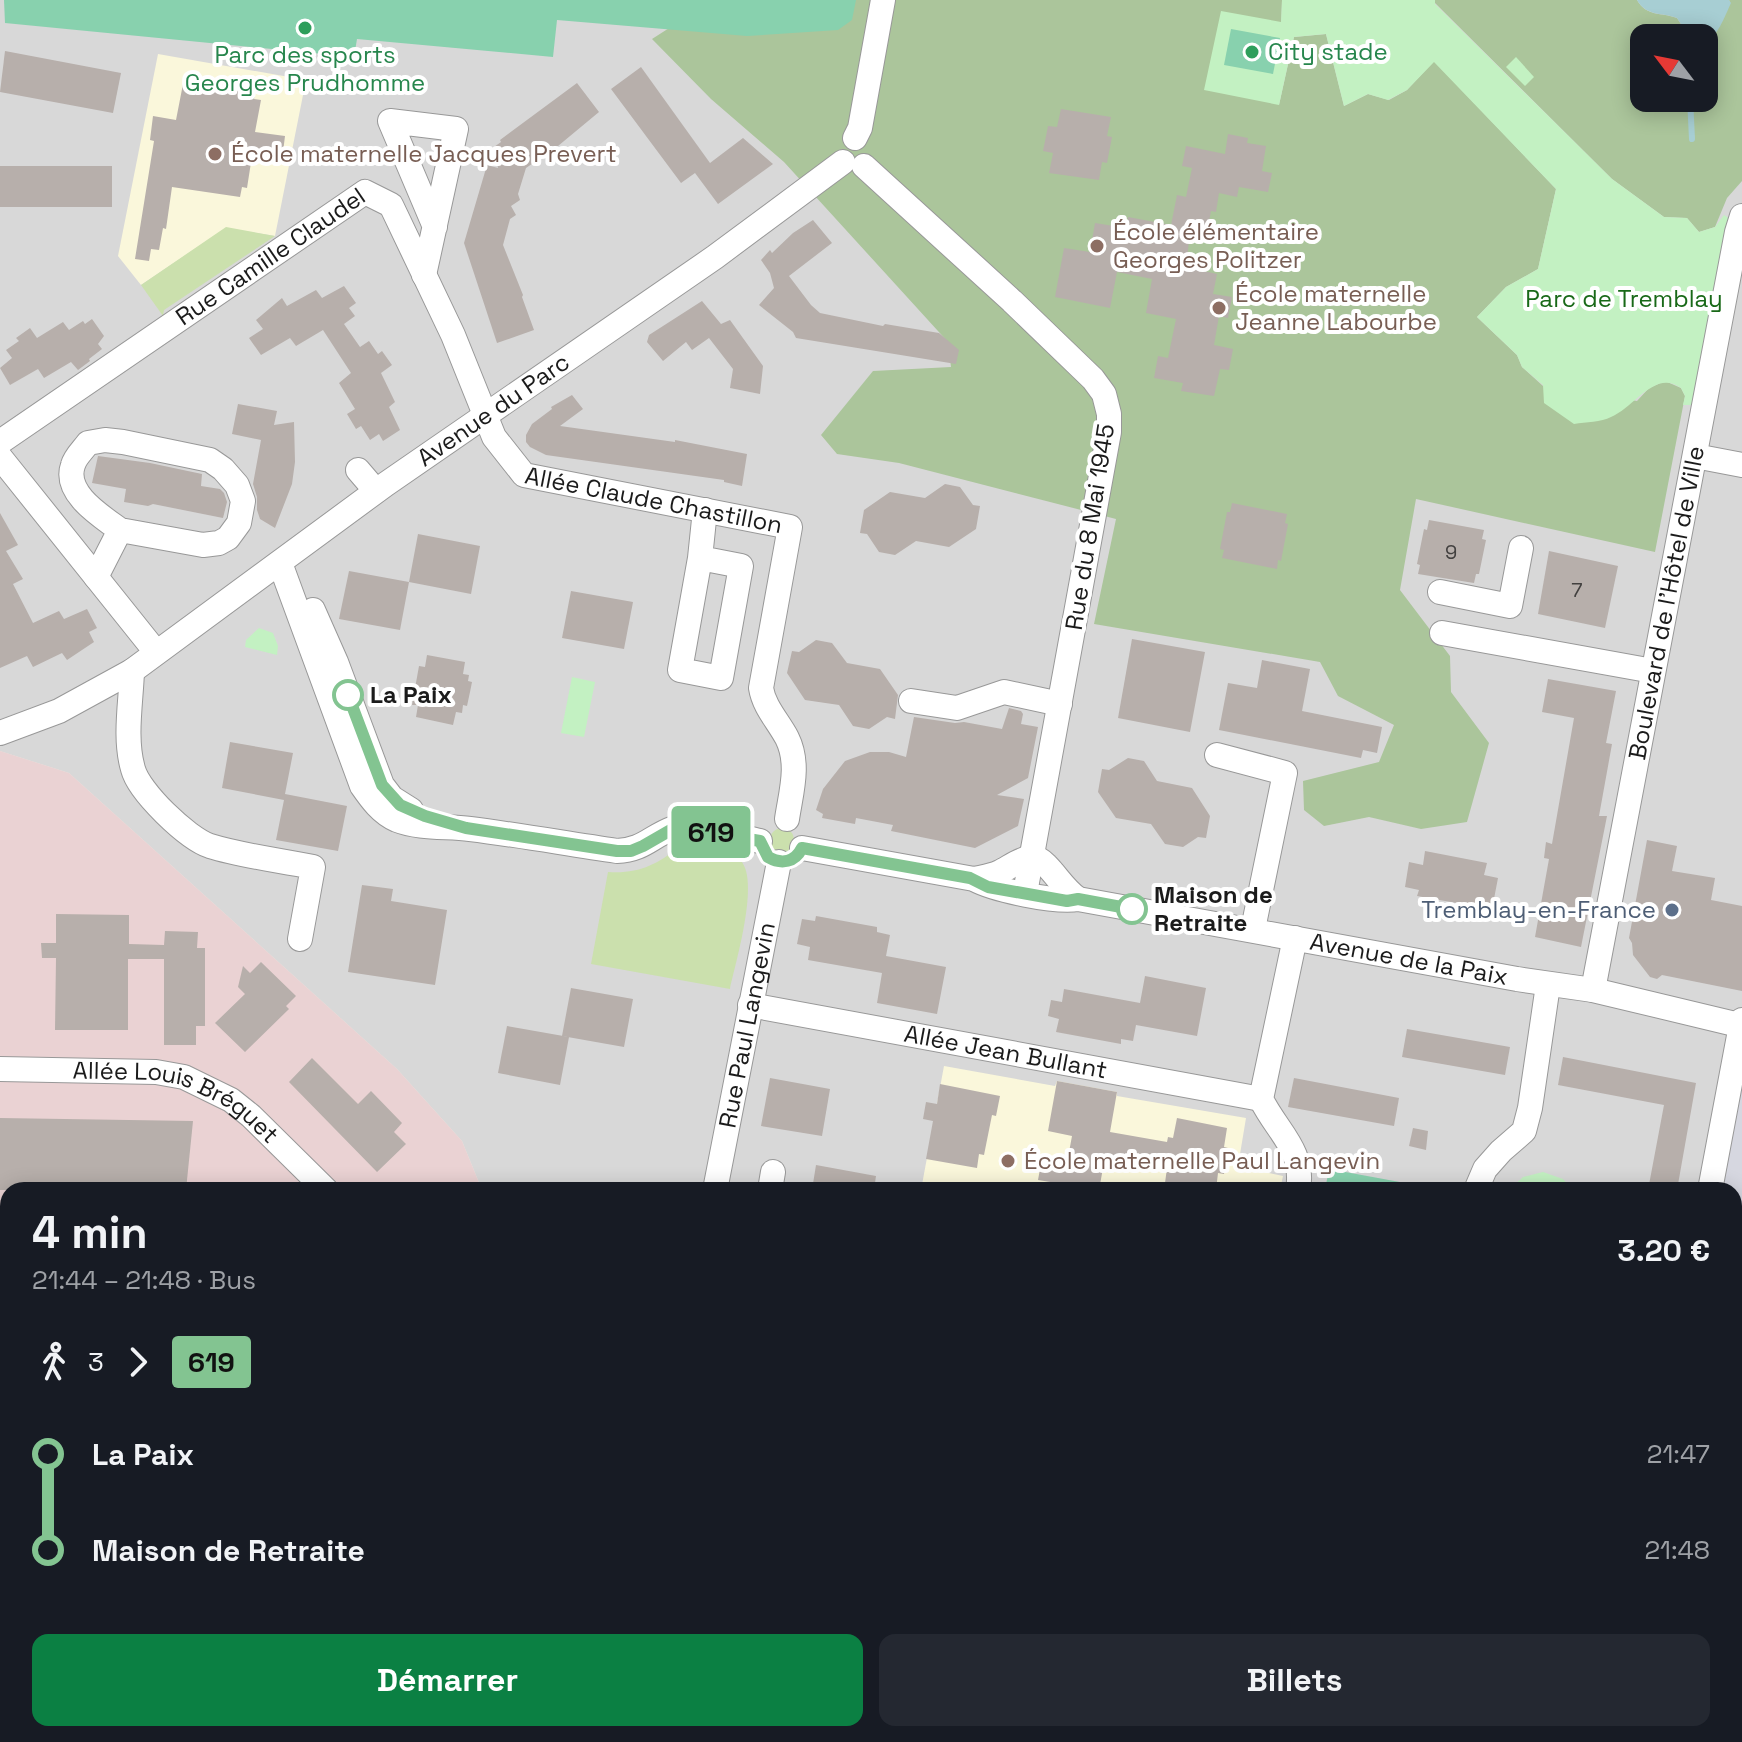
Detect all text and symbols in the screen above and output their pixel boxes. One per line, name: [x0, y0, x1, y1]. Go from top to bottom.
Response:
marker: Parc des sports Georges Prudhomme: [296, 19, 314, 37]
north arrow: [1630, 24, 1718, 112]
map controls: [1630, 24, 1718, 112]
place label: City stade: [1268, 36, 1388, 67]
place label: Parc des sports Georges Prudhomme: [185, 39, 425, 98]
marker: City stade: [1243, 43, 1261, 61]
place label: École maternelle Jacques Prevert: [231, 138, 617, 169]
marker: École maternelle Jacques Prevert: [206, 145, 224, 163]
street label: Rue Camille Claudel: [169, 180, 371, 332]
place label: École élémentaire Georges Politzer: [1113, 216, 1319, 275]
marker: École élémentaire Georges Politzer: [1088, 237, 1106, 255]
place label: École maternelle Jeanne Labourbe: [1235, 278, 1437, 337]
park label: Parc de Tremblay: [1525, 283, 1723, 314]
marker: École maternelle Jeanne Labourbe: [1210, 299, 1228, 317]
street label: Avenue du Parc: [411, 346, 575, 473]
street label: Rue du 8 Mai 1945: [1058, 422, 1121, 632]
street label: Boulevard de l'Hôtel de Ville: [1621, 443, 1711, 762]
street label: Allée Claude Chastillon: [523, 460, 785, 540]
house number: 9: [1445, 539, 1457, 565]
house number: 7: [1571, 577, 1583, 603]
place label: La Paix: [370, 679, 452, 710]
marker: La Paix: [333, 680, 363, 710]
line badge: 619: [665, 806, 757, 858]
text: 619: [687, 814, 735, 850]
place label: Maison de Retraite: [1154, 879, 1273, 938]
marker: Maison de Retraite: [1117, 894, 1147, 924]
place label: Tremblay-en-France: [1421, 894, 1656, 925]
marker: Tremblay-en-France: [1663, 901, 1681, 919]
street label: Rue Paul Langevin: [711, 919, 782, 1131]
street label: Avenue de la Paix: [1307, 926, 1511, 992]
street label: Allée Jean Bullant: [902, 1018, 1110, 1085]
street label: Allée Louis Bréguet: [72, 1054, 286, 1150]
place label: École maternelle Paul Langevin: [1024, 1145, 1380, 1176]
marker: École maternelle Paul Langevin: [999, 1152, 1017, 1170]
text: 4 min: [32, 1205, 148, 1261]
text: 3.20 €: [1618, 1231, 1710, 1270]
text: 21:44 – 21:48 · Bus: [32, 1263, 256, 1297]
icon: walk: [32, 1340, 76, 1384]
icon: forward: [116, 1340, 160, 1384]
text: 619: [188, 1344, 235, 1380]
text: 3: [88, 1345, 104, 1379]
text: La Paix: [92, 1435, 194, 1474]
text: 21:47: [1647, 1437, 1710, 1471]
text: Maison de Retraite: [92, 1531, 365, 1570]
text: 21:48: [1644, 1533, 1710, 1567]
button: Démarrer: [32, 1634, 863, 1726]
button: Billets: [879, 1634, 1710, 1726]

